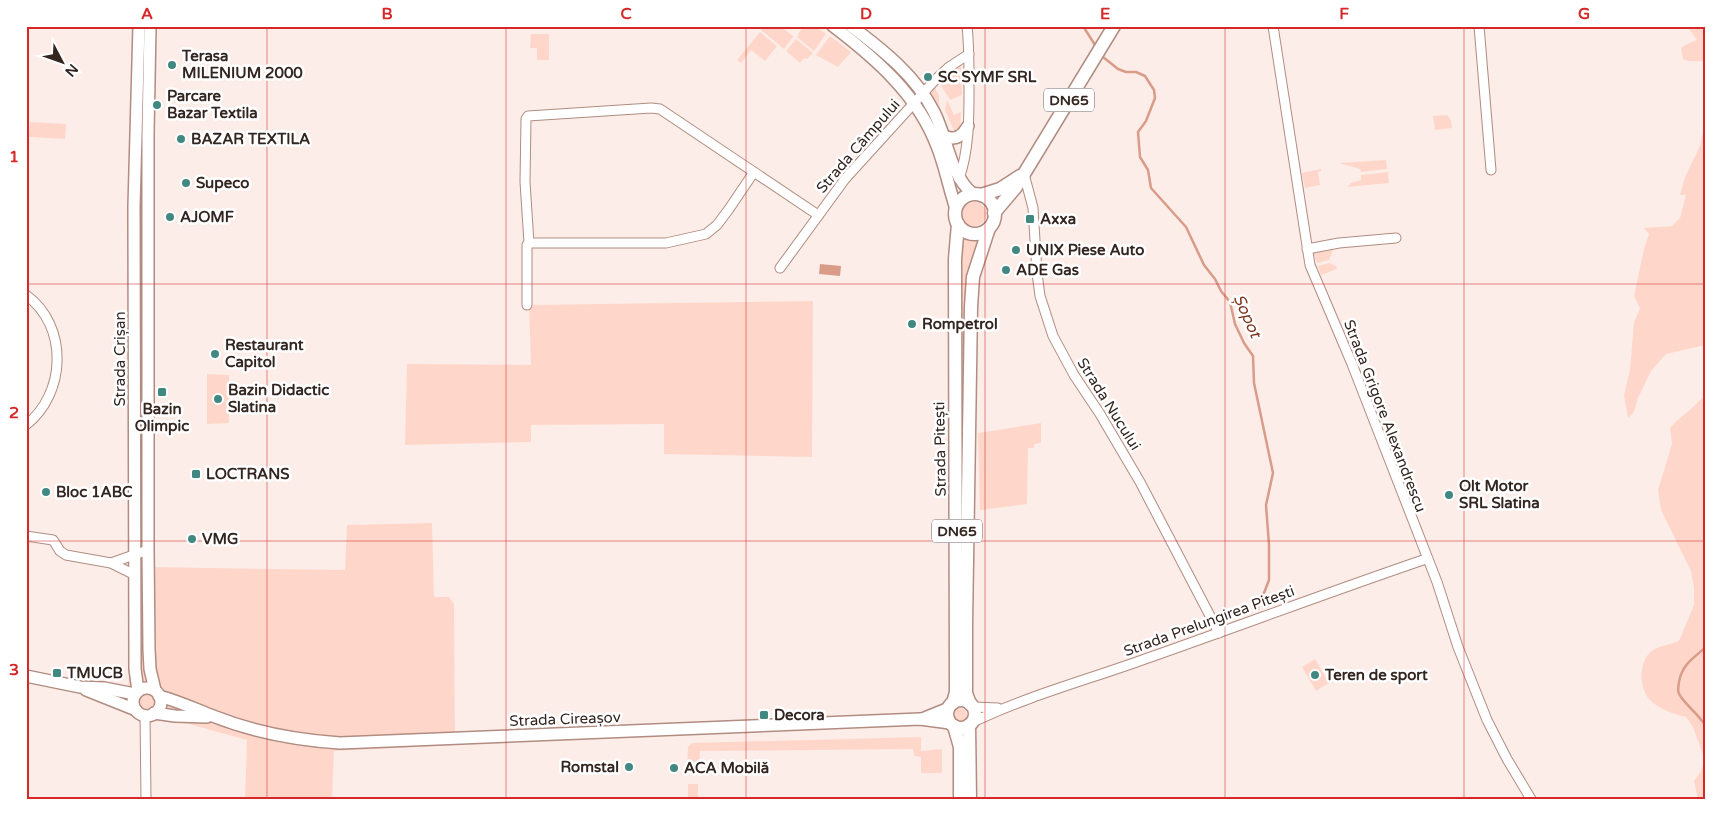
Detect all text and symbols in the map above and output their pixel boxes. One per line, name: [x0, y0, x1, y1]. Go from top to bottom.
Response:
text: A: [141, 4, 153, 24]
text: B: [381, 4, 393, 24]
text: C: [620, 4, 632, 24]
text: D: [860, 4, 872, 24]
text: E: [1100, 4, 1110, 24]
text: F: [1339, 4, 1349, 24]
text: G: [1578, 4, 1590, 24]
north arrow: [38, 38, 88, 88]
place label: Terasa MILENIUM 2000: [181, 47, 303, 82]
marker: Terasa MILENIUM 2000: [166, 59, 178, 71]
text: N: [61, 60, 82, 80]
place label: SC SYMF SRL: [938, 68, 1037, 86]
marker: SC SYMF SRL: [922, 71, 934, 83]
place label: Parcare Bazar Textila: [167, 87, 258, 122]
road number: DN65: [1044, 88, 1094, 112]
street label: Strada Câmpului: [812, 95, 904, 197]
marker: Parcare Bazar Textila: [151, 99, 163, 111]
place label: BAZAR TEXTILA: [191, 130, 310, 148]
marker: BAZAR TEXTILA: [175, 133, 187, 145]
text: 1: [9, 147, 19, 167]
place label: Supeco: [196, 174, 249, 193]
marker: Supeco: [180, 177, 192, 189]
place label: AJOMF: [180, 208, 234, 226]
place label: Axxa: [1040, 210, 1076, 228]
marker: AJOMF: [164, 211, 176, 223]
marker: Axxa: [1024, 213, 1036, 225]
place label: UNIX Piese Auto: [1026, 241, 1144, 259]
marker: UNIX Piese Auto: [1010, 244, 1022, 256]
place label: ADE Gas: [1016, 261, 1079, 279]
marker: ADE Gas: [1000, 264, 1012, 276]
water label: Șopot: [1229, 291, 1266, 343]
street label: Strada Crișan: [111, 311, 129, 407]
place label: Rompetrol: [922, 315, 998, 334]
street label: Strada Grigore Alexandrescu: [1340, 317, 1430, 515]
marker: Rompetrol: [906, 318, 918, 330]
place label: Restaurant Capitol: [225, 336, 304, 372]
marker: Restaurant Capitol: [209, 348, 221, 360]
street label: Strada Nucului: [1073, 355, 1145, 453]
place label: Bazin Didactic Slatina: [228, 381, 329, 416]
marker: Bazin Olimpic: [156, 386, 168, 398]
marker: Bazin Didactic Slatina: [212, 393, 224, 405]
place label: Bazin Olimpic: [135, 400, 189, 436]
street label: Strada Pitești: [930, 401, 950, 497]
text: 2: [9, 403, 19, 423]
place label: LOCTRANS: [206, 465, 290, 483]
marker: LOCTRANS: [190, 468, 202, 480]
place label: Olt Motor SRL Slatina: [1459, 477, 1540, 512]
place label: Bloc 1ABC: [56, 483, 133, 501]
marker: Bloc 1ABC: [40, 486, 52, 498]
marker: Olt Motor SRL Slatina: [1443, 489, 1455, 501]
road number: DN65: [932, 520, 982, 542]
place label: VMG: [202, 530, 238, 548]
marker: VMG: [186, 533, 198, 545]
street label: Strada Prelungirea Pitești: [1121, 582, 1297, 660]
text: 3: [9, 660, 19, 680]
place label: TMUCB: [66, 664, 123, 682]
place label: Teren de sport: [1324, 666, 1428, 685]
marker: TMUCB: [51, 667, 63, 679]
marker: Teren de sport: [1309, 669, 1321, 681]
place label: Decora: [774, 706, 825, 724]
street label: Strada Cireașov: [509, 708, 621, 730]
marker: Decora: [758, 709, 770, 721]
place label: Romstal: [560, 758, 619, 776]
place label: ACA Mobilă: [684, 759, 769, 777]
marker: Romstal: [623, 761, 635, 773]
marker: ACA Mobilă: [668, 762, 680, 774]

